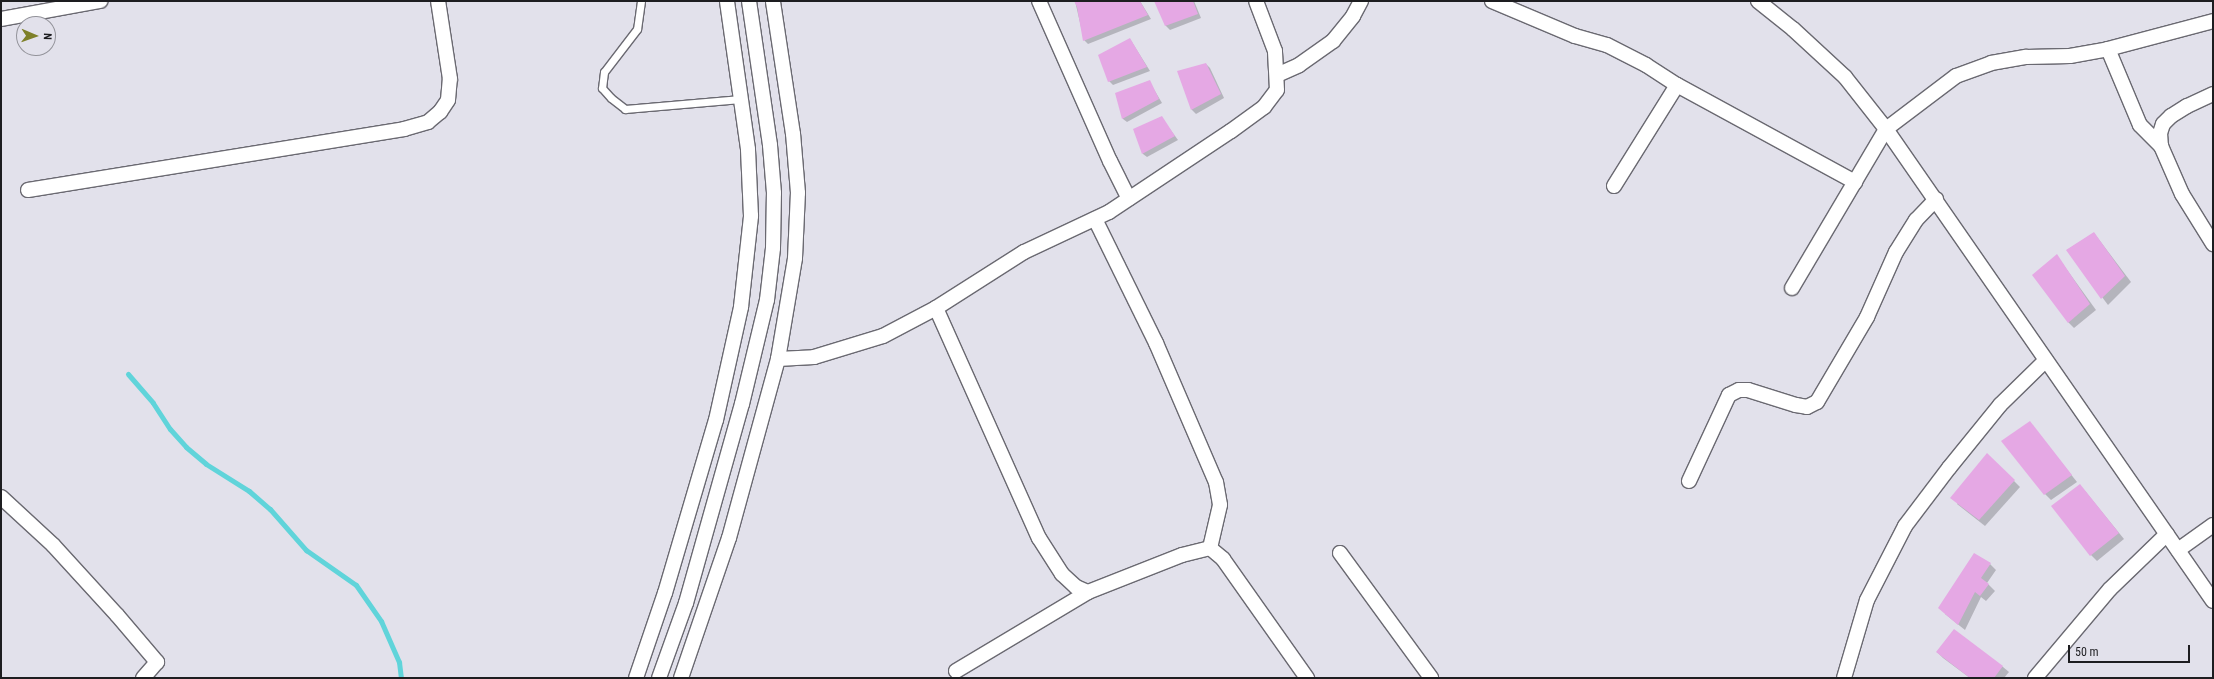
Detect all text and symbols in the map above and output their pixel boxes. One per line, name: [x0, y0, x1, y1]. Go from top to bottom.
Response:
north arrow: [16, 16, 56, 56]
text: N: [41, 33, 54, 40]
scale bar: [2070, 637, 2192, 663]
text: 50 m: [2075, 645, 2099, 659]

